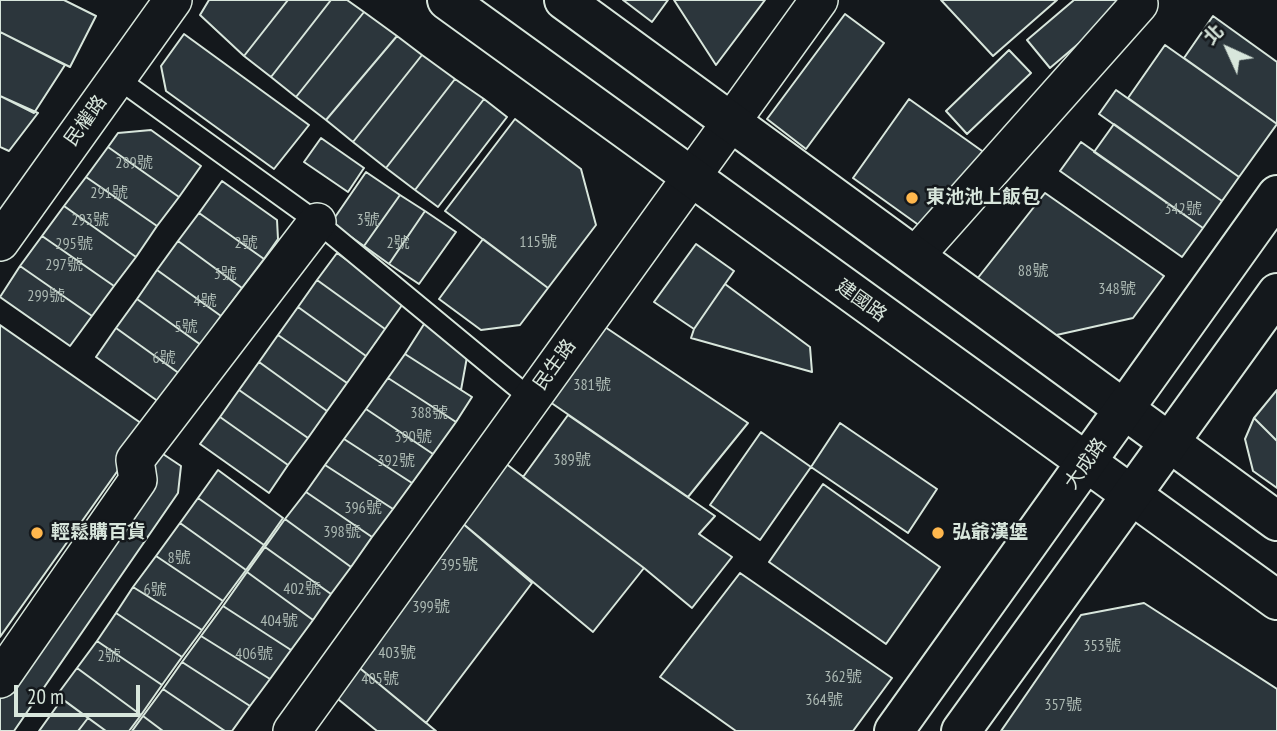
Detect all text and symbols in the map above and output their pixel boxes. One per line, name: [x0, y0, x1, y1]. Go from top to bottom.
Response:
north arrow: [1193, 14, 1263, 84]
text: 北: [1198, 19, 1228, 49]
street label: 民權路: [60, 91, 112, 151]
house number: 289號: [115, 153, 153, 173]
house number: 291號: [90, 183, 128, 203]
place label: 東池池上飯包: [926, 187, 1040, 209]
marker: 東池池上飯包: [904, 190, 920, 206]
house number: 342號: [1164, 199, 1202, 219]
house number: 293號: [71, 210, 109, 230]
house number: 3號: [356, 210, 380, 230]
house number: 115號: [519, 232, 557, 252]
house number: 2號: [234, 233, 258, 253]
house number: 2號: [386, 233, 410, 253]
house number: 295號: [55, 234, 93, 254]
house number: 297號: [45, 255, 83, 275]
house number: 88號: [1018, 261, 1048, 281]
house number: 3號: [213, 264, 237, 284]
street label: 建國路: [831, 275, 891, 327]
house number: 348號: [1098, 279, 1136, 299]
house number: 299號: [27, 286, 65, 306]
house number: 4號: [193, 291, 217, 311]
house number: 5號: [174, 317, 198, 337]
street label: 民生路: [529, 335, 581, 395]
house number: 6號: [152, 348, 176, 368]
house number: 381號: [573, 375, 611, 395]
house number: 388號: [410, 403, 448, 423]
house number: 390號: [394, 427, 432, 447]
street label: 大成路: [1060, 434, 1112, 494]
house number: 389號: [553, 450, 591, 470]
house number: 392號: [377, 451, 415, 471]
house number: 396號: [344, 498, 382, 518]
place label: 輕鬆購百貨: [51, 522, 146, 544]
house number: 398號: [323, 522, 361, 542]
place label: 弘爺漢堡: [952, 522, 1028, 544]
marker: 輕鬆購百貨: [29, 525, 45, 541]
marker: 弘爺漢堡: [930, 525, 946, 541]
house number: 8號: [167, 548, 191, 568]
house number: 395號: [440, 555, 478, 575]
house number: 402號: [283, 579, 321, 599]
house number: 6號: [143, 580, 167, 600]
house number: 399號: [412, 597, 450, 617]
house number: 404號: [260, 611, 298, 631]
house number: 353號: [1083, 636, 1121, 656]
house number: 403號: [378, 643, 416, 663]
house number: 406號: [235, 644, 273, 664]
house number: 2號: [97, 646, 121, 666]
house number: 362號: [824, 667, 862, 687]
house number: 405號: [361, 669, 399, 689]
scale bar: [18, 672, 144, 716]
text: 20 m: [27, 683, 64, 710]
house number: 364號: [805, 690, 843, 710]
house number: 357號: [1044, 695, 1082, 715]

